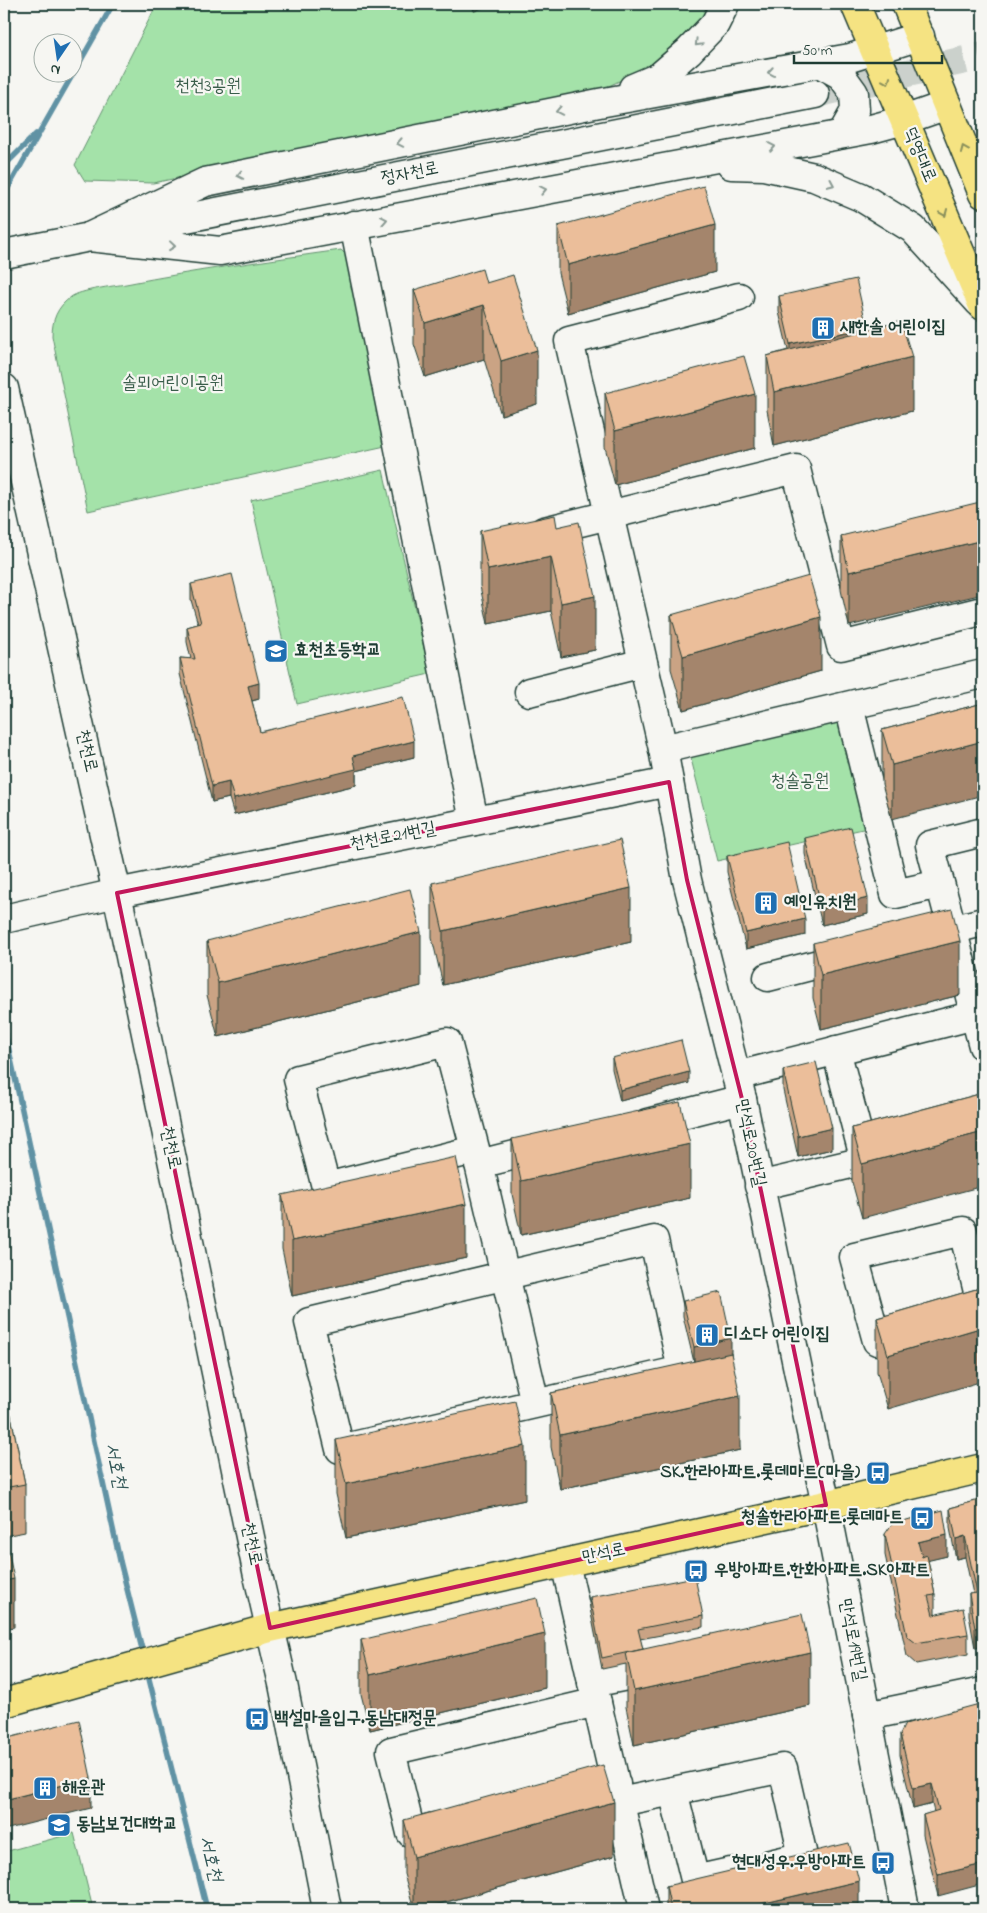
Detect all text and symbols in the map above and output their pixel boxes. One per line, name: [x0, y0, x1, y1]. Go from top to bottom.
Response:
north arrow: [32, 32, 82, 82]
scale bar: [794, 32, 942, 64]
one-way arrow: [694, 37, 703, 46]
text: 50 m: [802, 40, 833, 62]
text: N: [48, 58, 62, 80]
one-way arrow: [766, 66, 775, 76]
park label: 천천3공원: [175, 74, 241, 100]
one-way arrow: [881, 76, 892, 85]
one-way arrow: [555, 106, 564, 116]
street label: 덕영대로: [896, 123, 942, 187]
one-way arrow: [395, 137, 404, 148]
one-way arrow: [768, 142, 776, 153]
one-way arrow: [960, 145, 971, 154]
street label: 정자천로: [379, 156, 441, 192]
one-way arrow: [236, 169, 245, 179]
one-way arrow: [826, 177, 835, 188]
one-way arrow: [539, 185, 548, 195]
one-way arrow: [937, 208, 948, 217]
one-way arrow: [379, 215, 388, 226]
one-way arrow: [168, 240, 176, 251]
building icon: 새한솔 어린이집: [810, 315, 836, 341]
place label: 새한솔 어린이집: [839, 315, 946, 341]
park label: 솔뫼어린이공원: [122, 371, 224, 397]
school or university icon: 효천초등학교: [263, 638, 289, 664]
place label: 효천초등학교: [294, 638, 381, 664]
street label: 천천로: [68, 727, 104, 775]
park label: 청솔공원: [771, 769, 829, 795]
street label: 천천로21번길: [348, 816, 439, 858]
building icon: 예인유치원: [753, 890, 779, 916]
place label: 예인유치원: [784, 890, 856, 916]
street label: 만석로20번길: [728, 1097, 772, 1190]
street label: 천천로: [153, 1124, 187, 1172]
building icon: 디소다 어린이집: [694, 1322, 720, 1348]
place label: 디소다 어린이집: [724, 1322, 830, 1348]
water label: 서호천: [97, 1441, 133, 1493]
place label: SK.한라아파트.롯데마트(마을): [660, 1460, 861, 1486]
bus stop icon: SK.한라아파트.롯데마트(마을): [865, 1460, 891, 1486]
place label: 청솔한라아파트.롯데마트: [741, 1505, 904, 1531]
bus stop icon: 청솔한라아파트.롯데마트: [909, 1505, 935, 1531]
street label: 천천로: [234, 1520, 268, 1568]
street label: 만석로: [580, 1537, 628, 1571]
bus stop icon: 우방아파트.한화아파트.SK아파트: [683, 1558, 709, 1584]
place label: 우방아파트.한화아파트.SK아파트: [714, 1558, 930, 1584]
street label: 만석로19번길: [831, 1596, 873, 1684]
bus stop icon: 백설마을입구.동남대정문: [244, 1706, 270, 1732]
place label: 백설마을입구.동남대정문: [274, 1706, 437, 1732]
building icon: 해운관: [32, 1775, 58, 1801]
place label: 해운관: [62, 1775, 106, 1801]
school or university icon: 동남보건대학교: [46, 1812, 72, 1838]
place label: 동남보건대학교: [76, 1812, 177, 1838]
water label: 서호천: [191, 1833, 229, 1886]
place label: 현대성우.우방아파트: [732, 1850, 866, 1876]
bus stop icon: 현대성우.우방아파트: [870, 1850, 896, 1876]

